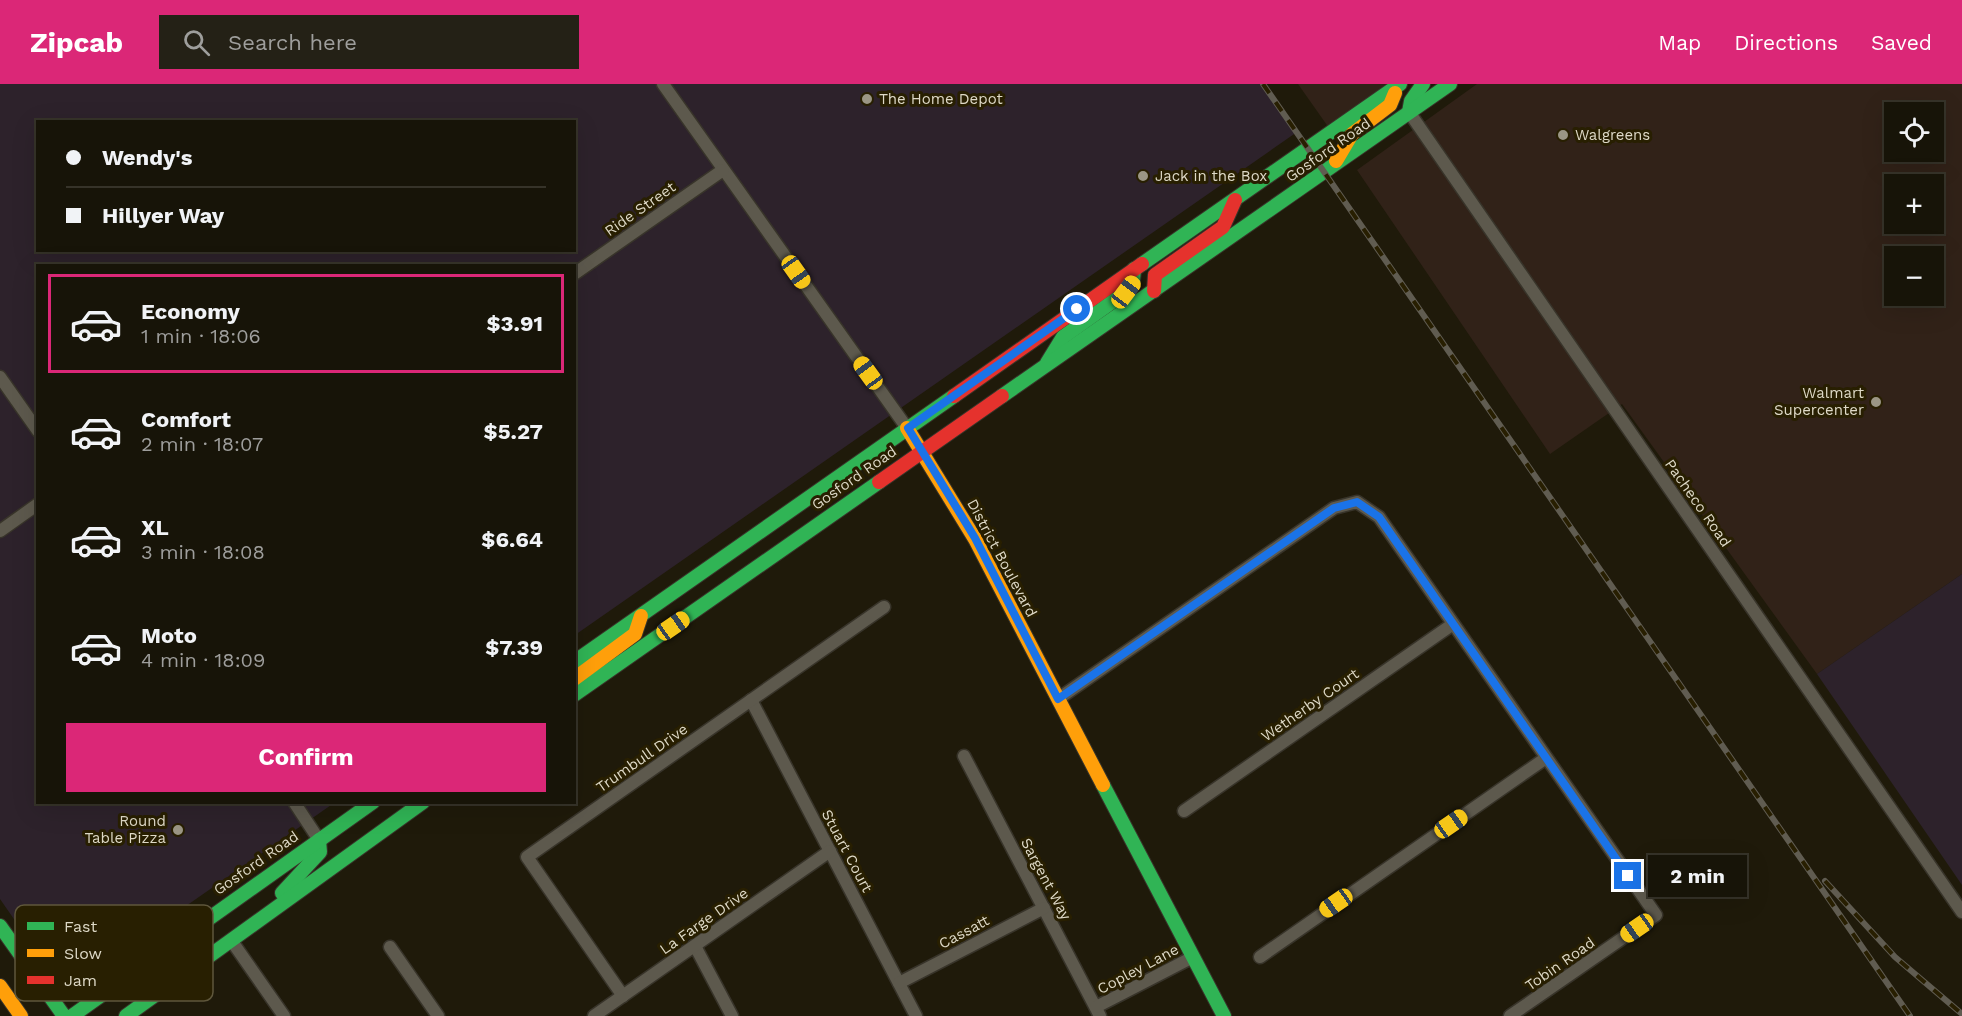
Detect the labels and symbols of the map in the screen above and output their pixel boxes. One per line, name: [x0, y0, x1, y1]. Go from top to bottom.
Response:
place label: The Home Depot: [879, 90, 1004, 108]
marker: The Home Depot: [860, 92, 874, 106]
street label: Gosford Road: [1282, 114, 1374, 186]
place label: Walgreens: [1575, 126, 1650, 144]
marker: Walgreens: [1556, 128, 1570, 142]
place label: Jack in the Box: [1155, 167, 1267, 185]
marker: Jack in the Box: [1136, 169, 1150, 183]
street label: Ride Street: [601, 178, 679, 240]
car: [778, 252, 814, 292]
car: [1108, 272, 1144, 312]
route start: [1063, 295, 1090, 322]
car: [850, 353, 886, 393]
place label: Walmart Supercenter: [1774, 384, 1865, 419]
marker: Walmart Supercenter: [1869, 395, 1883, 409]
street label: Gosford Road: [808, 442, 900, 514]
street label: Pacheco Road: [1661, 456, 1735, 550]
street label: District Boulevard: [963, 496, 1041, 620]
car: [653, 608, 693, 644]
street label: Wetherby Court: [1258, 664, 1363, 745]
street label: Trumbull Drive: [593, 720, 691, 796]
car: [1431, 806, 1471, 842]
street label: Stuart Court: [818, 807, 877, 896]
place label: Round Table Pizza: [85, 812, 167, 847]
marker: Round Table Pizza: [171, 823, 185, 837]
street label: Gosford Road: [210, 827, 302, 899]
street label: Sargent Way: [1017, 835, 1075, 923]
callout: 2 min: [1649, 855, 1748, 897]
route end: [1614, 862, 1641, 889]
street label: La Farge Drive: [656, 884, 752, 958]
car: [1316, 885, 1356, 921]
legend: [15, 905, 213, 1001]
car: [1617, 910, 1657, 946]
street label: Cassatt: [936, 911, 993, 953]
text: Fast: [64, 917, 97, 936]
street label: Tobin Road: [1522, 933, 1598, 995]
street label: Copley Lane: [1094, 940, 1182, 998]
text: Slow: [64, 944, 102, 963]
text: Jam: [64, 971, 97, 990]

